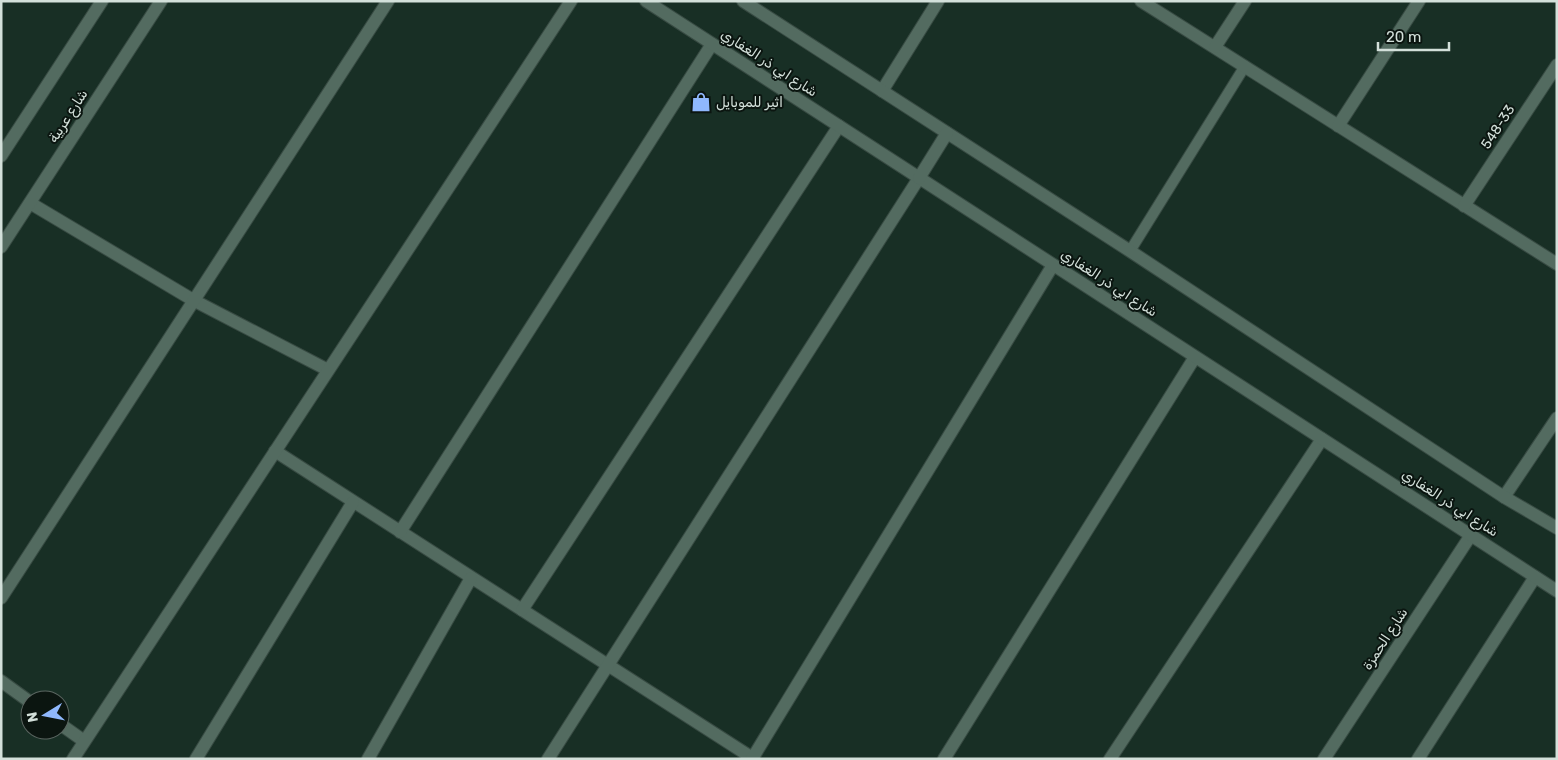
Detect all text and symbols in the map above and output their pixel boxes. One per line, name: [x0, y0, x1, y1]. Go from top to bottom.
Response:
scale bar: [1378, 20, 1449, 52]
street label: شارع ابي ذر الغفاري: [716, 25, 820, 102]
text: 20 m: [1386, 28, 1421, 46]
street label: شارع عربية: [44, 86, 93, 147]
shop icon: اثير للموبايل: [690, 91, 712, 113]
place label: اثير للموبايل: [716, 94, 783, 111]
street label: 548-33: [1477, 102, 1519, 152]
street label: شارع ابي ذر الغفاري: [1056, 245, 1160, 322]
street label: شارع ابي ذر الغفاري: [1397, 465, 1501, 542]
street label: شارع الحمزة: [1359, 605, 1413, 674]
north arrow: [20, 690, 70, 740]
text: N: [23, 711, 42, 724]

